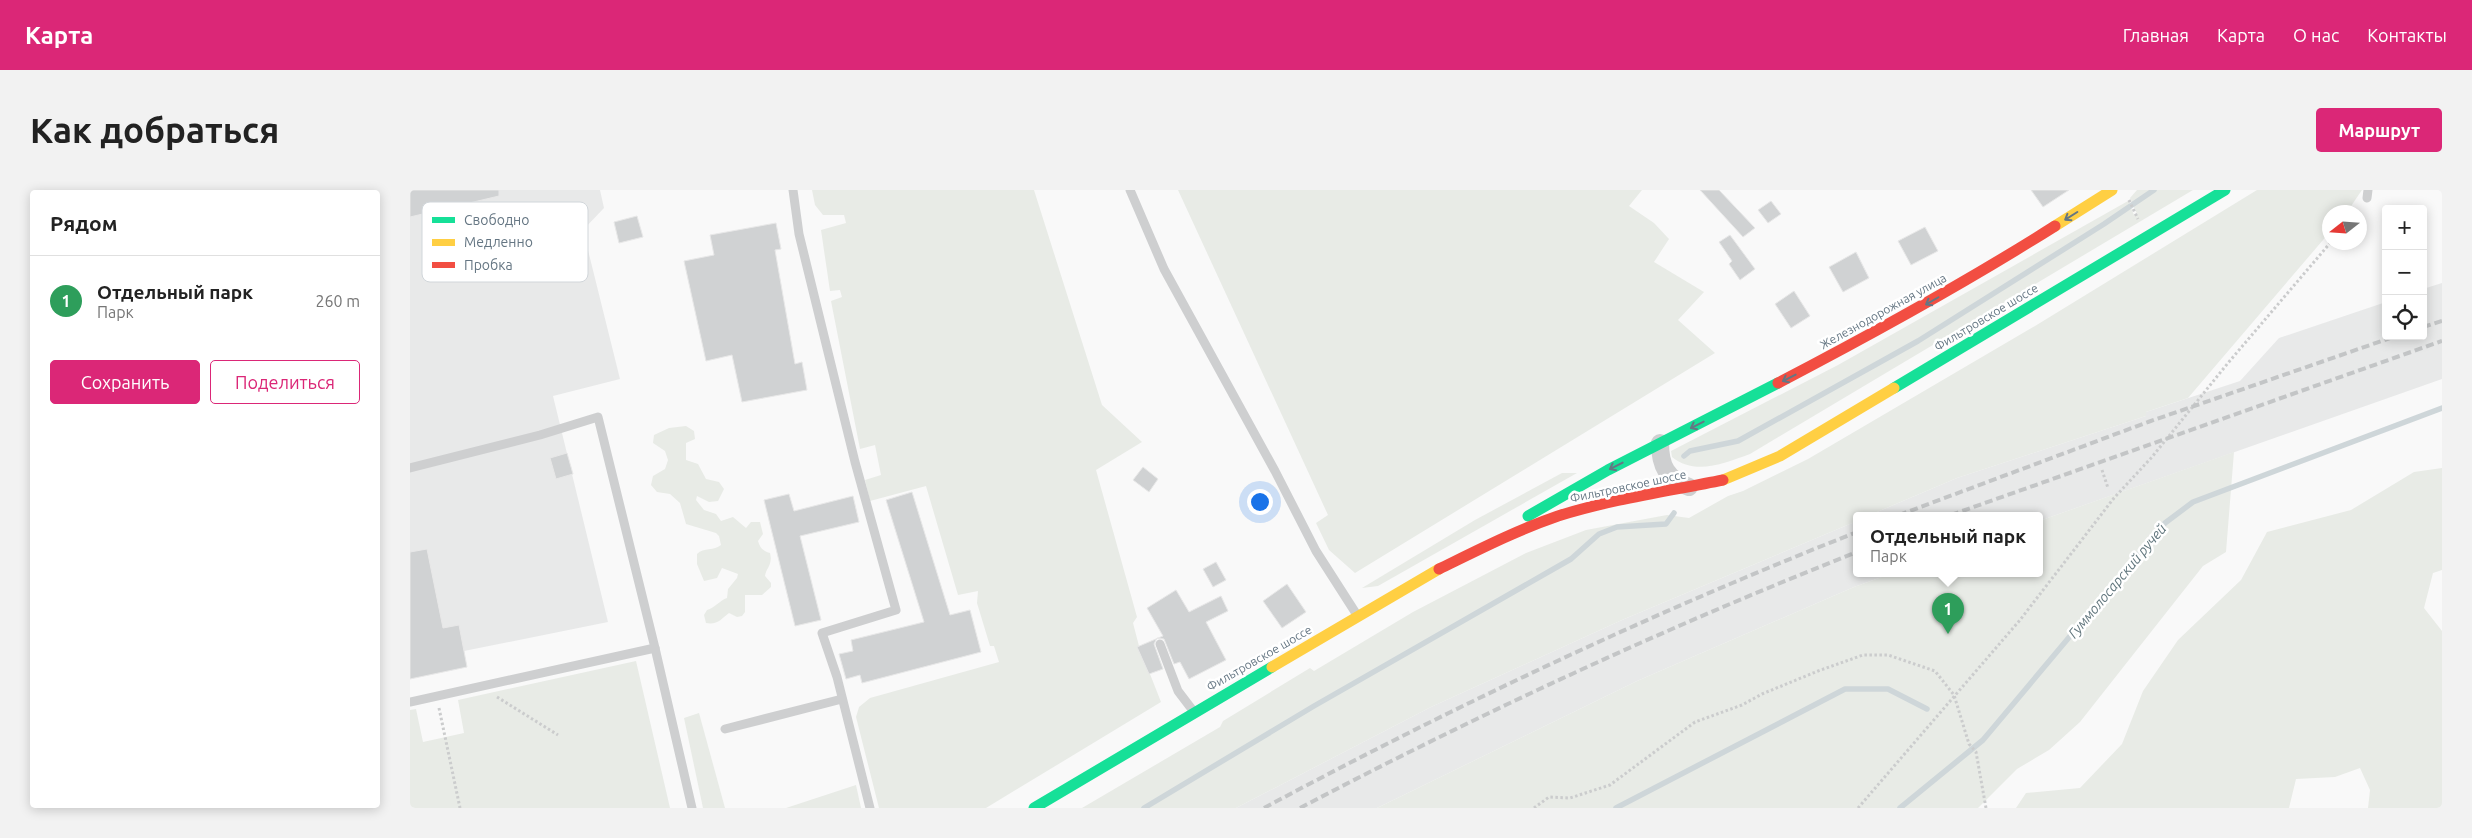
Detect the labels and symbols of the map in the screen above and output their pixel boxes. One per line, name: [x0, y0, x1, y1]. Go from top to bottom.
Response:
legend: [422, 202, 588, 282]
north arrow: [2322, 205, 2367, 250]
one-way arrow: [2064, 211, 2078, 222]
text: Свободно: [464, 212, 529, 228]
text: Медленно: [464, 234, 533, 250]
text: Пробка: [464, 257, 513, 273]
street label: Железнодорожная улица: [1818, 271, 1948, 351]
street label: Фильтровское шоссе: [1932, 281, 2040, 353]
one-way arrow: [1926, 296, 1940, 306]
one-way arrow: [1782, 374, 1797, 383]
one-way arrow: [1689, 420, 1704, 430]
one-way arrow: [1609, 461, 1624, 471]
street label: Фильтровское шоссе: [1569, 467, 1687, 505]
your location: [1247, 489, 1273, 515]
water label: Гуммолосарский ручей: [2065, 520, 2170, 641]
pin: 1: [1932, 593, 1964, 634]
street label: Фильтровское шоссе: [1204, 623, 1314, 693]

